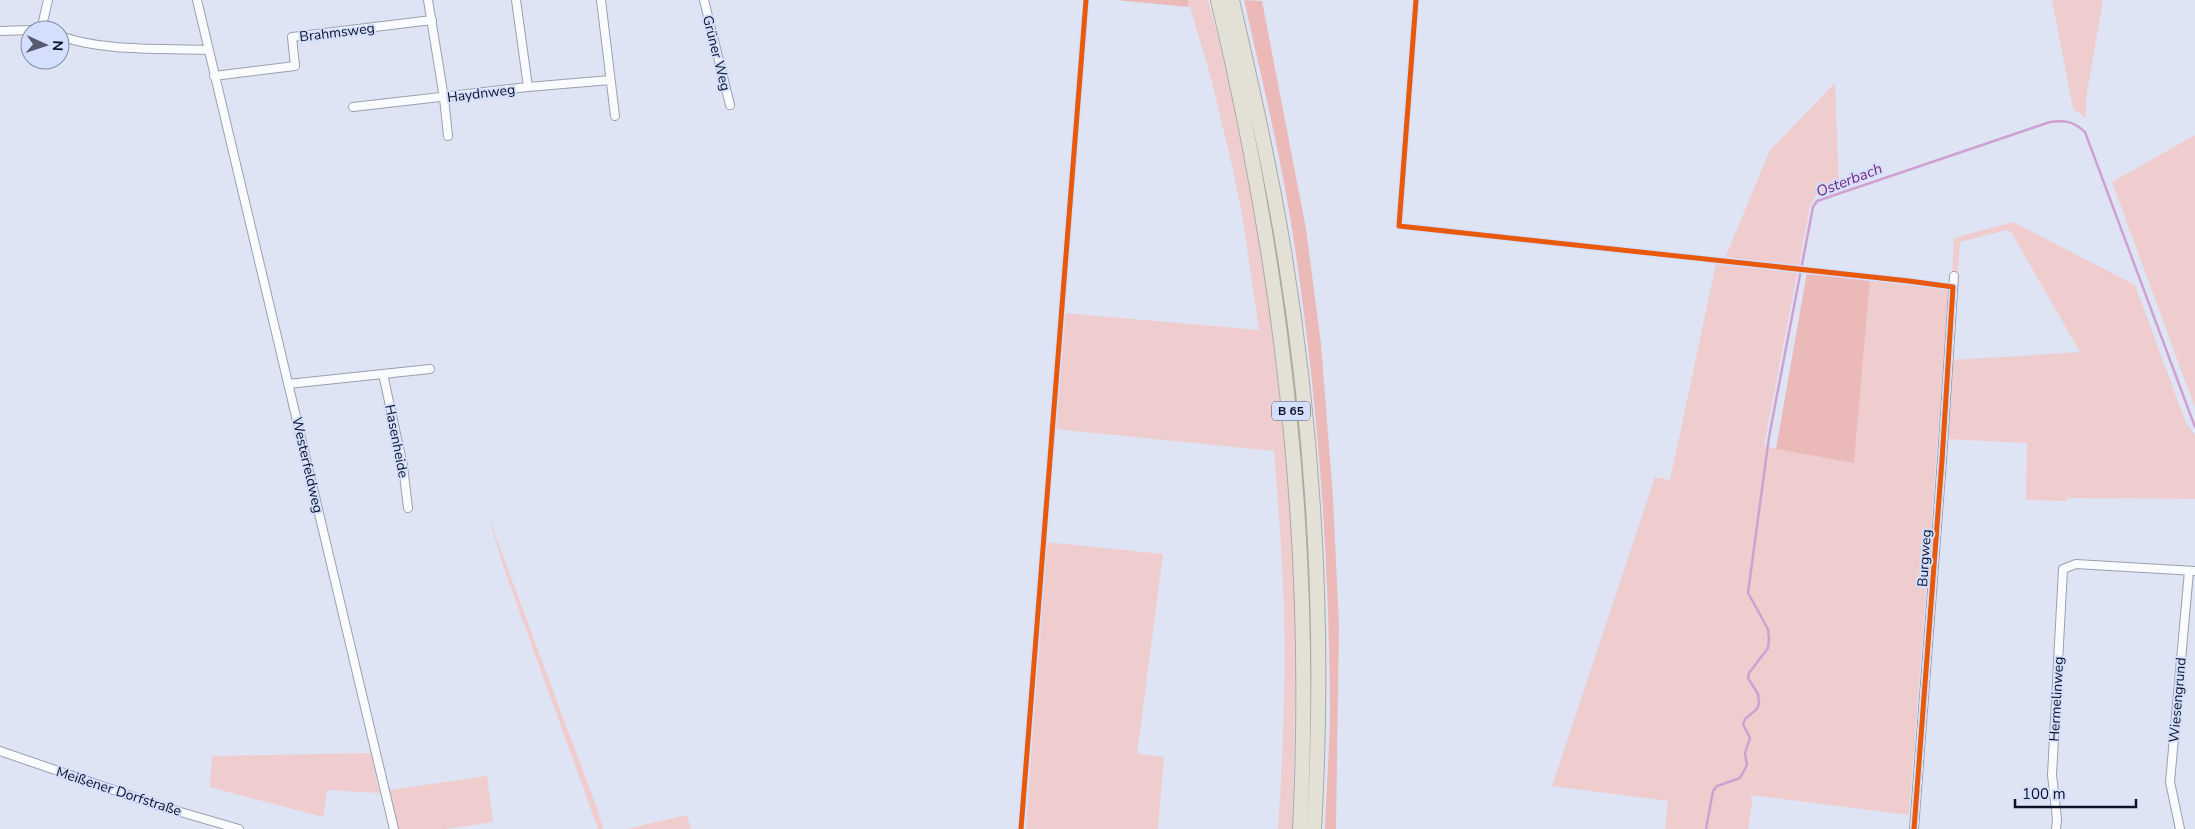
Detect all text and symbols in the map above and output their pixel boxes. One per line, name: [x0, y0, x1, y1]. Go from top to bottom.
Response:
street label: Grüner Weg: [698, 13, 735, 93]
street label: Brahmsweg: [298, 18, 376, 47]
north arrow: [20, 20, 70, 70]
text: N: [48, 40, 67, 51]
street label: Haydnweg: [446, 80, 516, 107]
water label: Osterbach: [1813, 158, 1885, 202]
road number: B 65: [1272, 402, 1310, 421]
street label: Hasenheide: [380, 403, 413, 479]
street label: Westerfeldweg: [287, 415, 328, 515]
street label: Burgweg: [1913, 529, 1936, 588]
street label: Hermelinweg: [2045, 656, 2068, 742]
street label: Wiesengrund: [2164, 657, 2191, 743]
street label: Meißener Dorfstraße: [54, 762, 184, 821]
scale bar: [2015, 776, 2136, 808]
text: 100 m: [2022, 784, 2066, 804]

